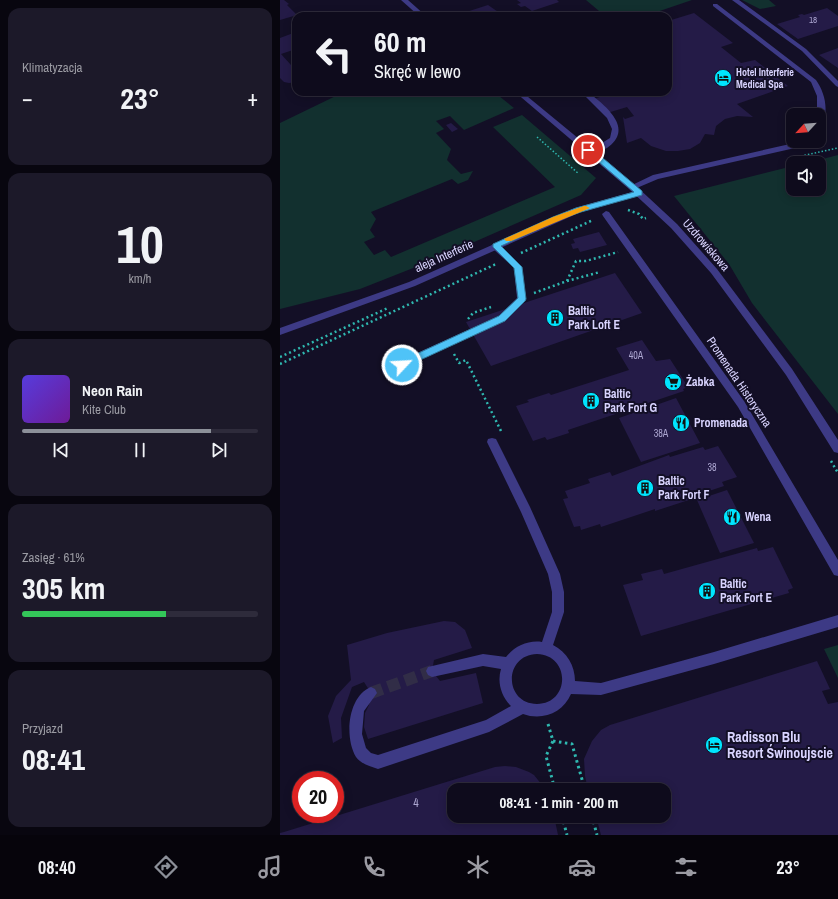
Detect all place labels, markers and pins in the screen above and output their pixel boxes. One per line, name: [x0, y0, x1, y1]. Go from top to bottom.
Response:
place label: Hotel Interferie Medical Spa: [736, 66, 794, 91]
hotel icon: Hotel Interferie Medical Spa: [713, 68, 733, 88]
pin: [571, 133, 605, 167]
place label: Baltic Park Loft E: [568, 303, 620, 333]
building icon: Baltic Park Loft E: [545, 308, 565, 328]
supermarket icon: Żabka: [663, 372, 683, 392]
place label: Żabka: [686, 374, 715, 390]
place label: Baltic Park Fort G: [604, 386, 657, 416]
building icon: Baltic Park Fort G: [581, 391, 601, 411]
restaurant icon: Promenada: [671, 413, 691, 433]
place label: Promenada: [694, 416, 748, 430]
place label: Baltic Park Fort F: [658, 473, 709, 503]
building icon: Baltic Park Fort F: [635, 478, 655, 498]
restaurant icon: Wena: [722, 507, 742, 527]
place label: Wena: [745, 509, 772, 525]
place label: Baltic Park Fort E: [720, 576, 772, 606]
building icon: Baltic Park Fort E: [697, 581, 717, 601]
place label: Radisson Blu Resort Świnoujscie: [727, 728, 833, 762]
hotel icon: Radisson Blu Resort Świnoujscie: [704, 735, 724, 755]

